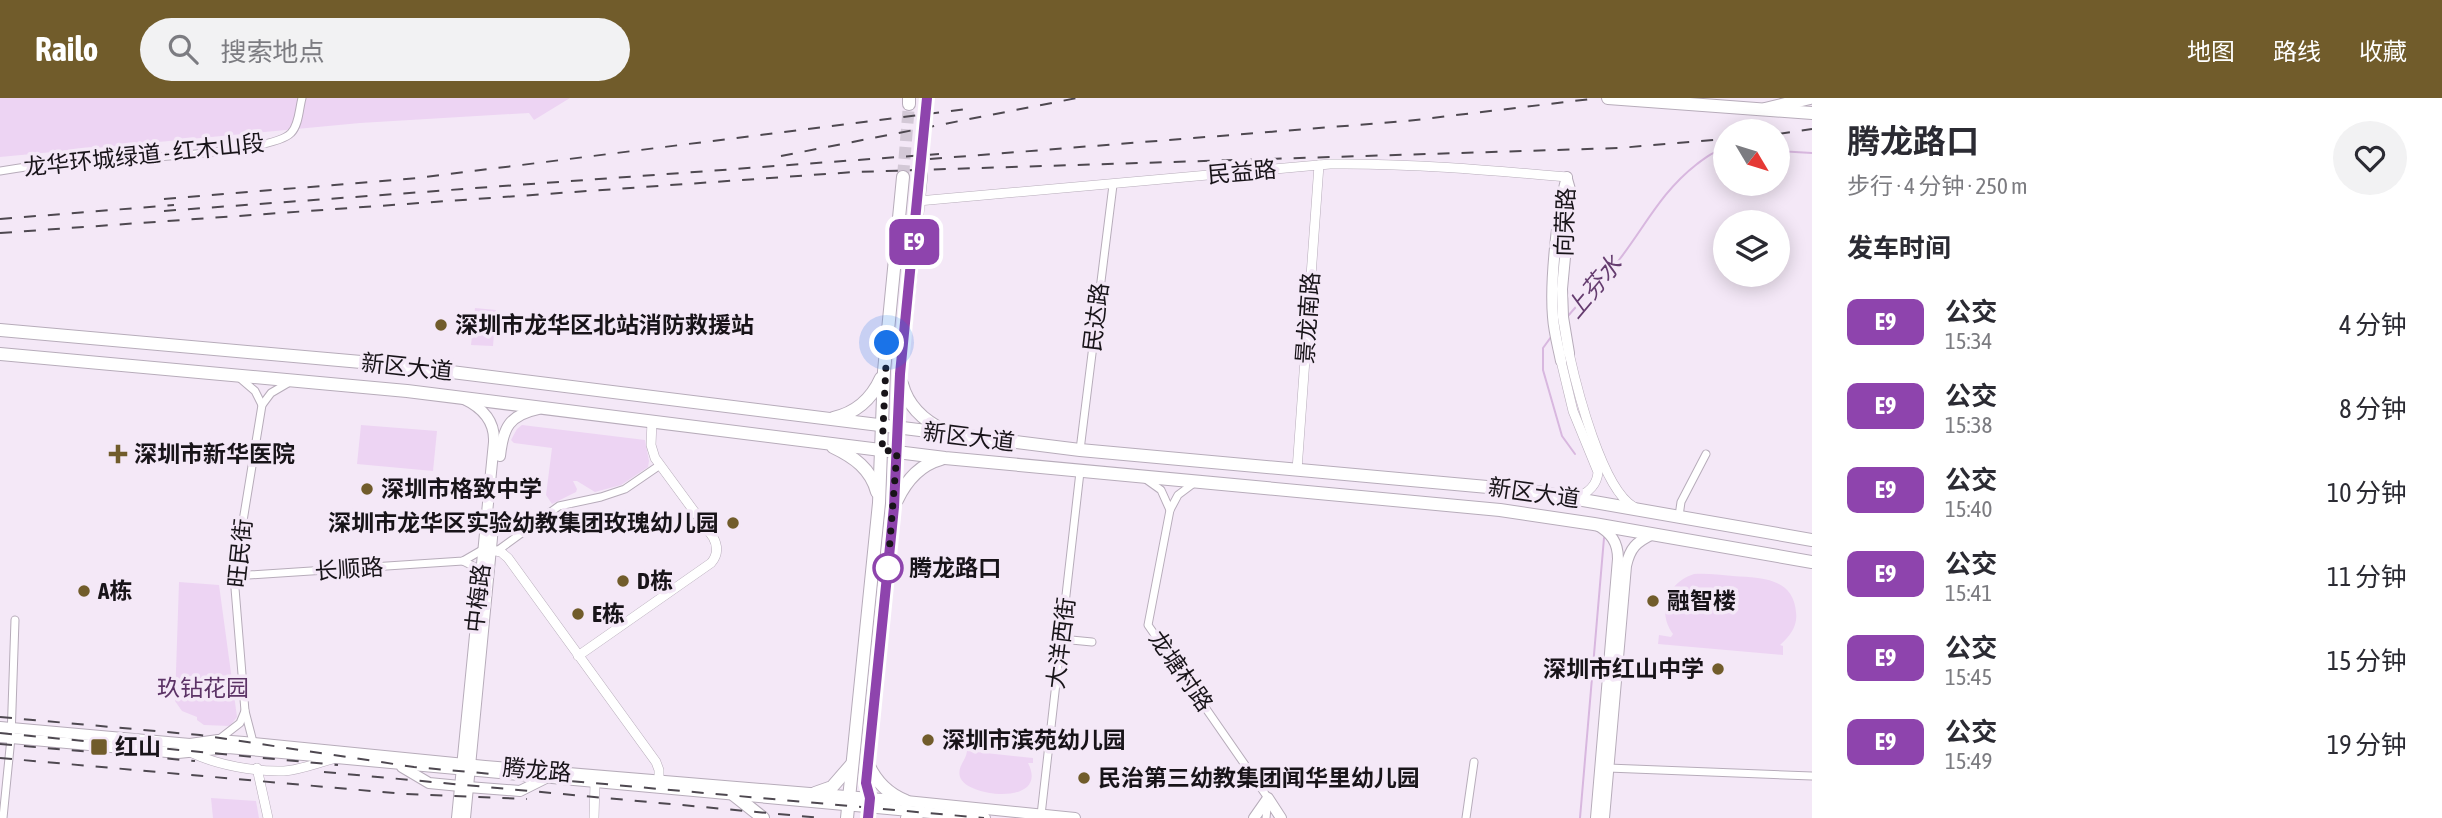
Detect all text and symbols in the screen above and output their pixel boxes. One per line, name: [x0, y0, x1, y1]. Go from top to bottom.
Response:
search box: [140, 18, 630, 81]
text: Railo: [35, 30, 98, 68]
icon: search: [164, 30, 202, 68]
text: 搜索地点: [220, 37, 324, 67]
text: 地图: [2187, 38, 2235, 65]
text: 路线: [2273, 38, 2321, 65]
text: 收藏: [2359, 38, 2407, 65]
north arrow: [1713, 119, 1790, 196]
map controls: [1713, 119, 1790, 287]
button: heart: [2333, 121, 2407, 195]
text: 腾龙路口: [1847, 122, 1979, 160]
street label: 龙华环城绿道 - 红木山段: [22, 129, 266, 181]
street label: 民益路: [1206, 156, 1278, 188]
text: 步行 · 4 分钟 · 250 m: [1847, 173, 2028, 199]
street label: 向荣路: [1551, 187, 1579, 257]
button: layers: [1713, 210, 1790, 287]
line badge: E9: [883, 219, 946, 265]
text: E9: [903, 228, 925, 255]
text: 发车时间: [1847, 233, 1951, 263]
water label: 上芬水: [1560, 250, 1628, 323]
street label: 景龙南路: [1292, 271, 1324, 365]
street label: 民达路: [1079, 281, 1113, 353]
text: 公交: [1945, 297, 1997, 327]
text: E9: [1875, 308, 1896, 335]
text: 4 分钟: [2339, 310, 2407, 340]
place label: 深圳市龙华区北站消防救援站: [455, 312, 754, 338]
marker: 深圳市龙华区北站消防救援站: [433, 317, 449, 333]
your location: [869, 325, 904, 360]
text: 15:34: [1945, 328, 1992, 354]
street label: 新区大道: [360, 349, 454, 385]
text: 公交: [1945, 381, 1997, 411]
text: E9: [1875, 392, 1896, 419]
text: 8 分钟: [2339, 394, 2407, 424]
text: 15:38: [1945, 412, 1992, 438]
street label: 新区大道: [922, 418, 1016, 456]
place label: 深圳市新华医院: [134, 441, 295, 467]
marker: 深圳市新华医院: [108, 444, 128, 464]
text: 公交: [1945, 465, 1997, 495]
street label: 新区大道: [1487, 474, 1581, 512]
place label: 深圳市格致中学: [381, 476, 542, 502]
text: E9: [1875, 476, 1896, 503]
text: 10 分钟: [2327, 478, 2407, 508]
marker: 深圳市格致中学: [359, 481, 375, 497]
text: 15:40: [1945, 496, 1992, 522]
place label: 深圳市龙华区实验幼教集团玫瑰幼儿园: [328, 510, 719, 536]
marker: 深圳市龙华区实验幼教集团玫瑰幼儿园: [725, 515, 741, 531]
street label: 旺民街: [223, 517, 257, 589]
text: 公交: [1945, 549, 1997, 579]
marker: 腾龙路口: [873, 553, 903, 583]
street label: 长顺路: [314, 554, 384, 584]
place label: 腾龙路口: [909, 555, 1001, 581]
text: E9: [1875, 560, 1896, 587]
street label: 中梅路: [461, 562, 495, 634]
text: 11 分钟: [2327, 562, 2407, 592]
place label: D栋: [637, 568, 673, 594]
marker: D栋: [615, 573, 631, 589]
place label: A栋: [97, 578, 132, 604]
text: 15:41: [1945, 580, 1992, 606]
marker: A栋: [76, 583, 92, 599]
place label: 融智楼: [1667, 588, 1736, 614]
marker: 融智楼: [1645, 593, 1661, 609]
street label: 大洋西街: [1042, 596, 1080, 690]
place label: E栋: [592, 601, 625, 627]
marker: E栋: [570, 606, 586, 622]
street label: 龙塘村路: [1144, 626, 1218, 716]
text: 公交: [1945, 633, 1997, 663]
text: E9: [1875, 644, 1896, 671]
text: 15 分钟: [2327, 646, 2407, 676]
place label: 深圳市红山中学: [1543, 656, 1704, 682]
marker: 深圳市红山中学: [1710, 661, 1726, 677]
text: 15:45: [1945, 664, 1992, 690]
park label: 玖钻花园: [157, 675, 249, 701]
text: 公交: [1945, 717, 1997, 747]
place label: 深圳市滨苑幼儿园: [942, 727, 1126, 753]
text: E9: [1875, 728, 1896, 755]
text: 19 分钟: [2327, 730, 2407, 760]
marker: 深圳市滨苑幼儿园: [920, 732, 936, 748]
place label: 红山: [115, 734, 161, 760]
marker: 红山: [89, 737, 109, 757]
text: 15:49: [1945, 748, 1992, 774]
street label: 腾龙路: [501, 754, 573, 786]
place label: 民治第三幼教集团闻华里幼儿园: [1098, 765, 1420, 791]
marker: 民治第三幼教集团闻华里幼儿园: [1076, 770, 1092, 786]

